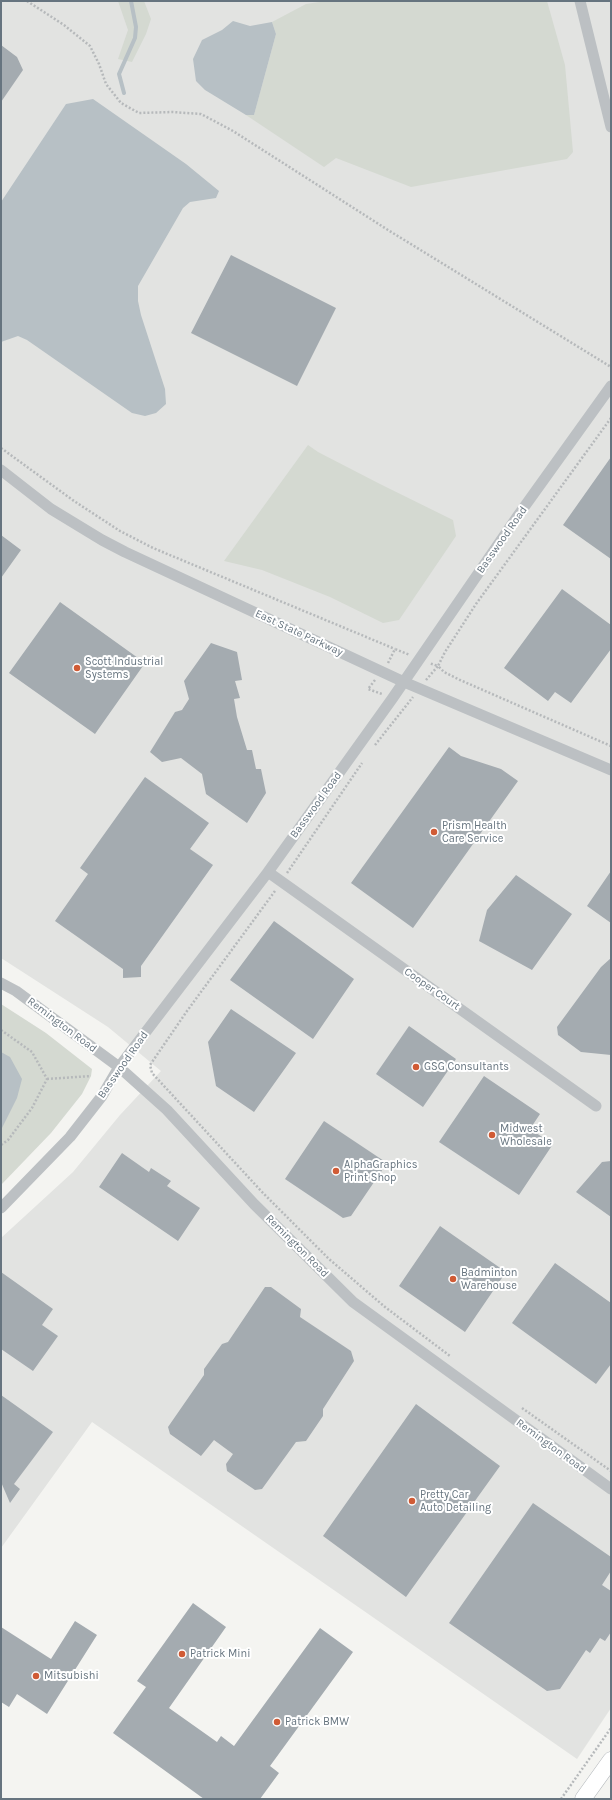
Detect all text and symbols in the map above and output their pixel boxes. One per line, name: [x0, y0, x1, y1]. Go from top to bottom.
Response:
street label: Basswood Road: [474, 504, 530, 576]
street label: East State Parkway: [253, 607, 345, 659]
place label: Scott Industrial Systems: [85, 655, 163, 681]
marker: Scott Industrial Systems: [72, 663, 82, 673]
street label: Basswood Road: [287, 769, 345, 841]
place label: Prism Health Care Service: [442, 819, 507, 845]
marker: Prism Health Care Service: [429, 827, 439, 837]
street label: Cooper Court: [402, 965, 462, 1013]
street label: Remington Road: [25, 995, 99, 1055]
street label: Basswood Road: [95, 1029, 151, 1101]
place label: GSG Consultants: [424, 1060, 509, 1074]
marker: GSG Consultants: [411, 1062, 421, 1072]
place label: Midwest Wholesale: [500, 1122, 552, 1148]
marker: Midwest Wholesale: [487, 1130, 497, 1140]
place label: AlphaGraphics Print Shop: [344, 1158, 417, 1184]
marker: AlphaGraphics Print Shop: [331, 1166, 341, 1176]
street label: Remington Road: [263, 1212, 331, 1280]
place label: Badminton Warehouse: [461, 1266, 517, 1292]
marker: Badminton Warehouse: [448, 1274, 458, 1284]
street label: Remington Road: [513, 1416, 589, 1476]
place label: Pretty Car Auto Detailing: [420, 1488, 491, 1514]
marker: Pretty Car Auto Detailing: [407, 1496, 417, 1506]
place label: Patrick Mini: [190, 1647, 251, 1661]
marker: Patrick Mini: [177, 1649, 187, 1659]
place label: Mitsubishi: [44, 1669, 99, 1683]
marker: Mitsubishi: [31, 1671, 41, 1681]
place label: Patrick BMW: [285, 1715, 349, 1729]
marker: Patrick BMW: [272, 1717, 282, 1727]

